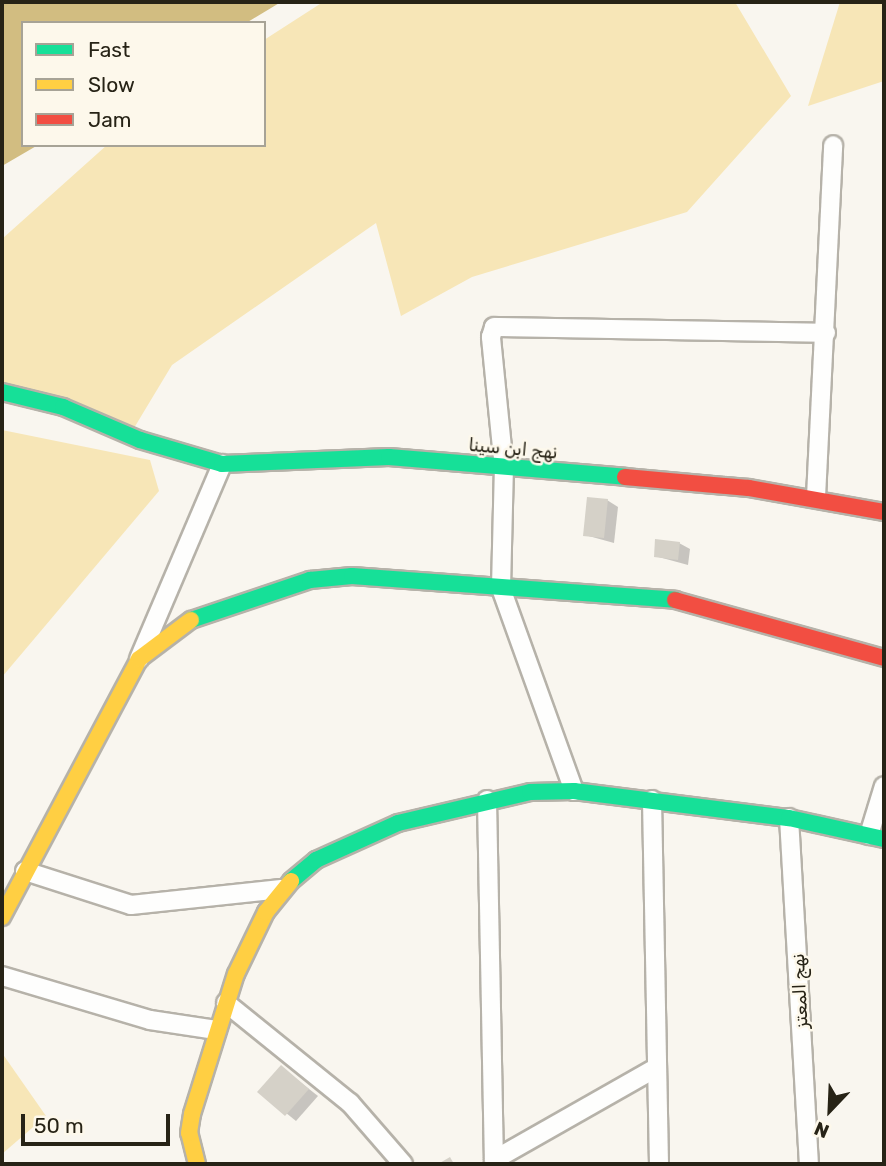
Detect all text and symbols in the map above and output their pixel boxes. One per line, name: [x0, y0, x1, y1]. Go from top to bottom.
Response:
legend: [21, 21, 266, 147]
text: Fast: [88, 37, 130, 62]
text: Slow: [88, 72, 135, 97]
text: Jam: [88, 107, 132, 132]
street label: نهج ابن سينا: [468, 434, 558, 464]
street label: نهج المعتز: [787, 953, 813, 1029]
north arrow: [795, 1075, 865, 1145]
scale bar: [24, 1100, 173, 1144]
text: 50 m: [34, 1113, 84, 1138]
text: N: [811, 1117, 832, 1143]

